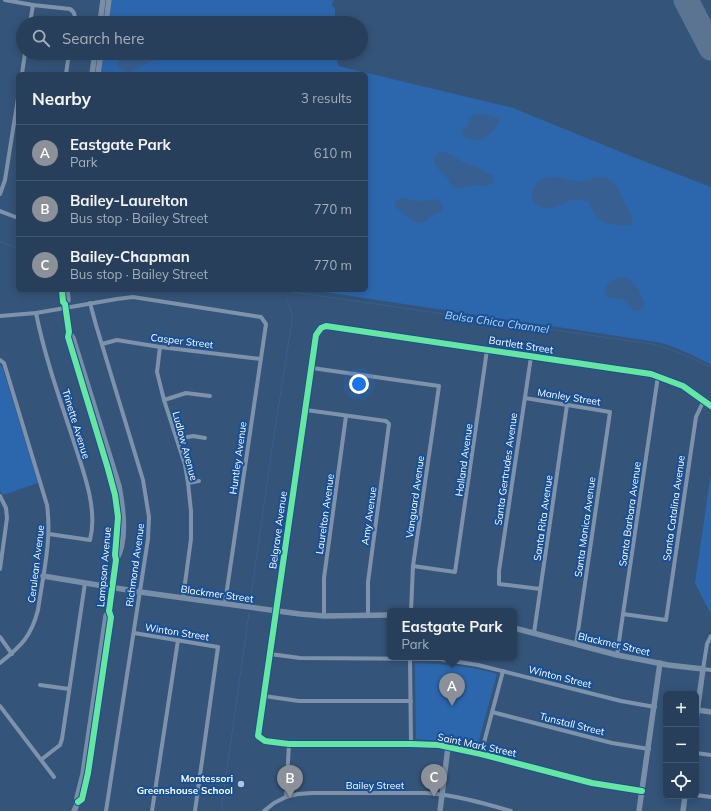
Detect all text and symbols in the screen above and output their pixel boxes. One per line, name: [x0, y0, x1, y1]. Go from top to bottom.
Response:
search box: [16, 16, 368, 60]
icon: search: [30, 27, 52, 49]
text: Search here: [62, 29, 144, 48]
text: Nearby: [32, 88, 91, 109]
text: 3 results: [301, 90, 352, 106]
text: Eastgate Park: [70, 135, 171, 154]
text: A: [40, 145, 50, 161]
text: 610 m: [314, 145, 352, 161]
text: Park: [70, 154, 97, 170]
text: Bailey-Laurelton: [70, 191, 188, 210]
text: B: [41, 201, 49, 217]
text: 770 m: [314, 201, 352, 217]
text: Bus stop · Bailey Street: [70, 210, 208, 226]
text: Bailey-Chapman: [70, 247, 190, 266]
text: C: [41, 257, 49, 273]
text: 770 m: [314, 257, 352, 273]
text: Bus stop · Bailey Street: [70, 266, 208, 282]
water label: Bolsa Chica Channel: [444, 308, 550, 336]
street label: Casper Street: [150, 331, 215, 351]
street label: Bartlett Street: [488, 333, 555, 357]
your location: [349, 374, 369, 394]
street label: Manley Street: [536, 386, 602, 408]
street label: Trinette Avenue: [59, 388, 93, 460]
street label: Ludlow Avenue: [169, 410, 201, 482]
street label: Santa Gertrudes Avenue: [492, 412, 520, 526]
street label: Huntley Avenue: [226, 421, 250, 495]
street label: Holland Avenue: [452, 423, 476, 497]
street label: Santa Catalina Avenue: [660, 454, 688, 562]
street label: Vanguard Avenue: [403, 455, 427, 539]
street label: Santa Barbara Avenue: [616, 461, 644, 567]
street label: Laurelton Avenue: [313, 473, 337, 555]
street label: Santa Rita Avenue: [531, 474, 555, 562]
street label: Santa Monica Avenue: [572, 476, 598, 578]
street label: Amy Avenue: [358, 486, 380, 546]
street label: Belgrave Avenue: [266, 490, 290, 570]
street label: Richmond Avenue: [123, 523, 147, 607]
street label: Cerulean Avenue: [25, 524, 47, 604]
street label: Lampson Avenue: [94, 526, 114, 608]
street label: Blackmer Street: [180, 582, 255, 606]
popup: [387, 608, 517, 660]
text: Eastgate Park: [402, 617, 502, 636]
street label: Winton Street: [144, 621, 210, 644]
street label: Blackmer Street: [577, 629, 652, 659]
text: Park: [402, 636, 429, 652]
street label: Winton Street: [527, 663, 593, 691]
pin: A: [439, 673, 465, 706]
map controls: [663, 691, 699, 799]
button: +: [663, 691, 699, 727]
street label: Tunstall Street: [538, 710, 606, 738]
button: −: [663, 727, 699, 763]
street label: Saint Mark Street: [436, 730, 518, 760]
button: locate: [663, 763, 699, 799]
pin: C: [421, 764, 447, 797]
pin: B: [277, 765, 303, 798]
place label: Montessori Greenshouse School: [137, 772, 233, 797]
marker: Montessori Greenshouse School: [236, 779, 246, 789]
street label: Bailey Street: [346, 779, 405, 792]

